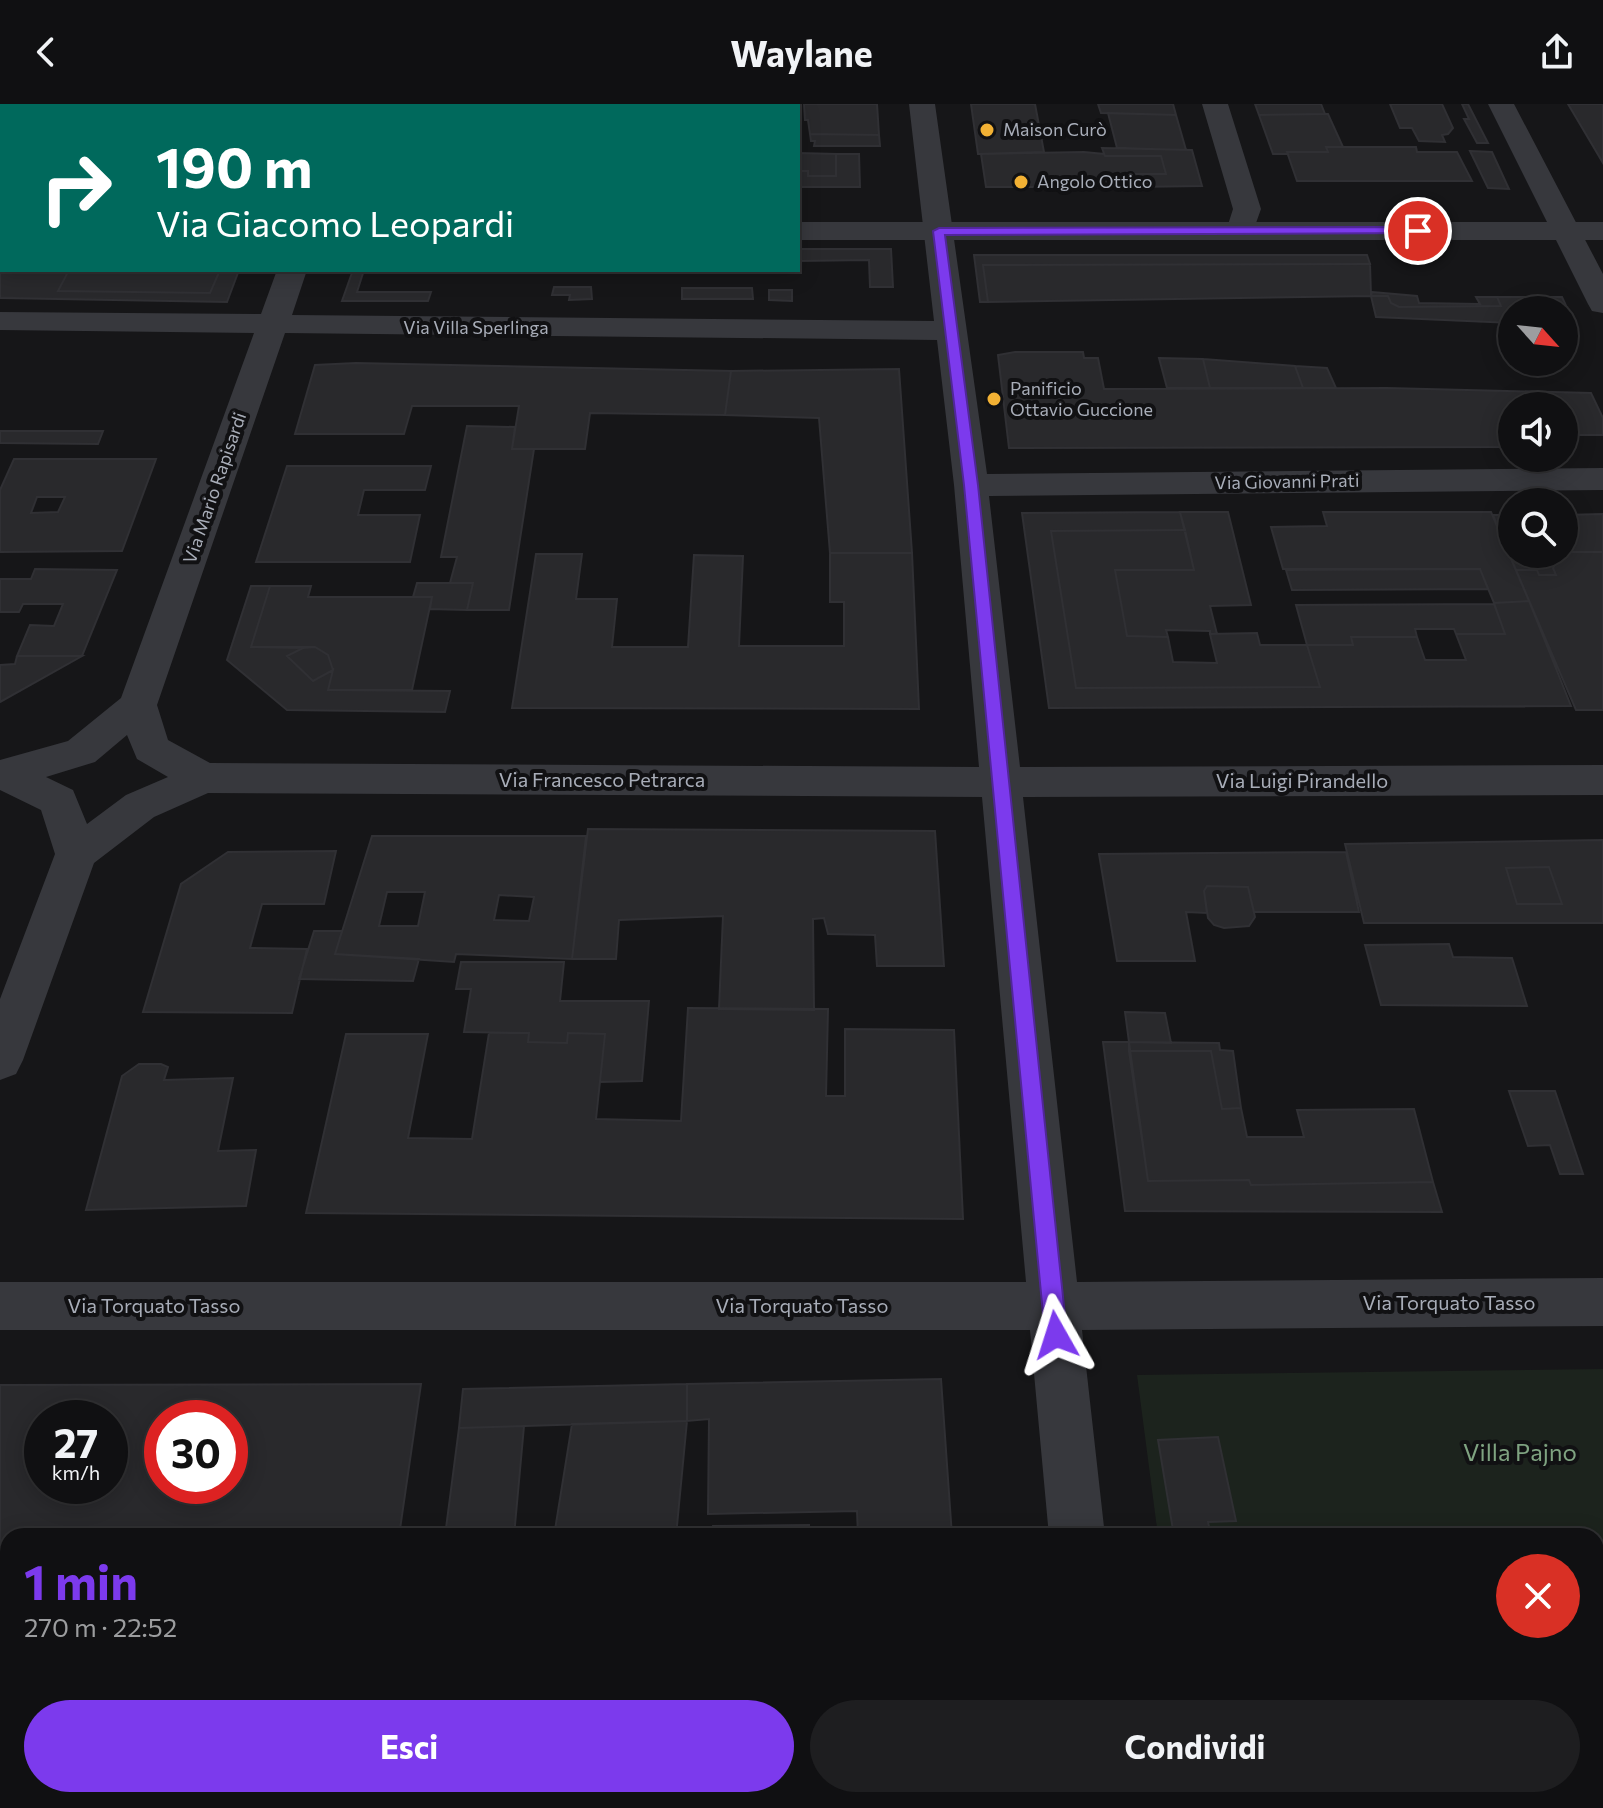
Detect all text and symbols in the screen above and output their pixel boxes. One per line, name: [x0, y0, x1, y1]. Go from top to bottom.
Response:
icon: back: [24, 30, 68, 74]
text: Waylane: [730, 30, 873, 74]
icon: share: [1535, 30, 1579, 74]
place label: Maison Curò: [1003, 118, 1107, 140]
marker: Maison Curò: [978, 121, 996, 139]
text: 190 m: [156, 131, 313, 200]
icon: right: [24, 136, 128, 240]
place label: Angolo Ottico: [1037, 170, 1153, 192]
marker: Angolo Ottico: [1012, 173, 1030, 191]
pin: [1384, 197, 1452, 265]
text: Via Giacomo Leopardi: [156, 200, 514, 244]
icon: arrive: [1396, 209, 1440, 253]
north arrow: [1498, 296, 1578, 376]
map controls: [1498, 296, 1578, 568]
street label: Via Villa Sperlinga: [403, 316, 549, 338]
place label: Panificio Ottavio Guccione: [1010, 377, 1153, 420]
marker: Panificio Ottavio Guccione: [985, 390, 1003, 408]
button: sound: [1498, 392, 1578, 472]
street label: Via Mario Rapisardi: [178, 409, 250, 566]
street label: Via Giovanni Prati: [1214, 469, 1360, 493]
button: search: [1498, 488, 1578, 568]
street label: Via Francesco Petrarca: [499, 767, 705, 791]
street label: Via Luigi Pirandello: [1216, 768, 1388, 792]
street label: Via Torquato Tasso: [1363, 1290, 1535, 1314]
street label: Via Torquato Tasso: [68, 1293, 240, 1317]
street label: Via Torquato Tasso: [716, 1293, 888, 1317]
position arrow: [1014, 1293, 1098, 1377]
speed limit sign: 30: [144, 1400, 248, 1504]
text: 27: [54, 1417, 98, 1466]
park label: Villa Pajno: [1463, 1437, 1577, 1466]
text: km/h: [52, 1460, 100, 1484]
text: 1 min: [24, 1551, 138, 1610]
button: close: [1496, 1554, 1580, 1638]
text: 270 m · 22:52: [24, 1611, 177, 1642]
button: Esci: [24, 1700, 794, 1792]
button: Condividi: [810, 1700, 1580, 1792]

